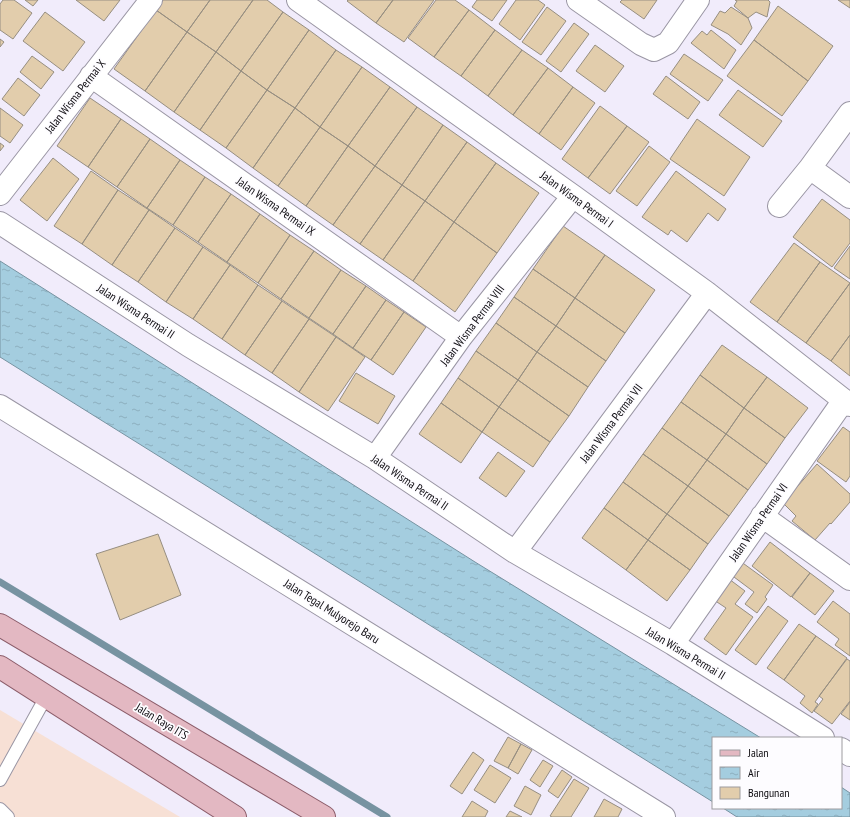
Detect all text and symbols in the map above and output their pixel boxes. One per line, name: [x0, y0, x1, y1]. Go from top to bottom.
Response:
street label: Jalan Wisma Permai X: [41, 56, 108, 137]
street label: Jalan Wisma Permai I: [537, 167, 616, 231]
street label: Jalan Wisma Permai IX: [233, 173, 318, 239]
street label: Jalan Wisma Permai II: [94, 280, 178, 342]
street label: Jalan Wisma Permai VIII: [436, 282, 507, 369]
street label: Jalan Wisma Permai VII: [576, 381, 645, 466]
street label: Jalan Wisma Permai II: [368, 450, 451, 513]
street label: Jalan Wisma Permai VI: [725, 480, 791, 565]
street label: Jalan Tegal Mulyorejo Baru: [281, 575, 383, 646]
street label: Jalan Wisma Permai II: [643, 623, 728, 682]
street label: Jalan Raya ITS: [132, 699, 191, 743]
legend: [712, 737, 842, 809]
text: Jalan: [747, 745, 769, 760]
text: Air: [748, 765, 760, 780]
text: Bangunan: [748, 785, 789, 800]

